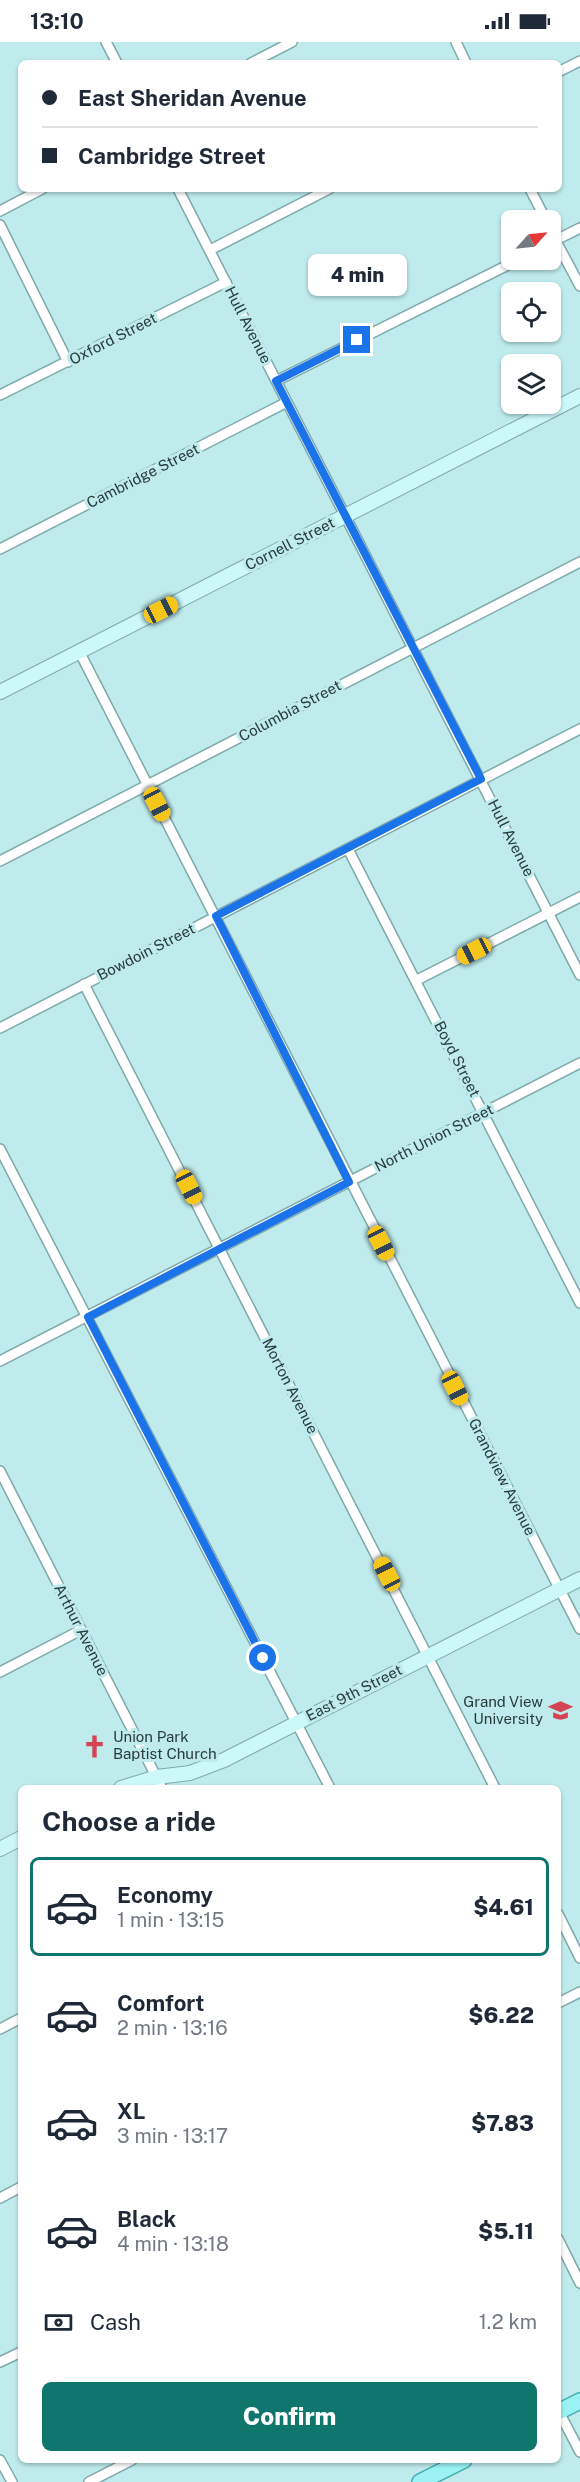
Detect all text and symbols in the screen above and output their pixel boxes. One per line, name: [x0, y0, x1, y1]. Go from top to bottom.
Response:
text: 13:10: [30, 8, 84, 34]
text: East Sheridan Avenue: [78, 85, 307, 111]
text: Cambridge Street: [78, 143, 266, 169]
north arrow: [501, 210, 561, 270]
map controls: [501, 210, 561, 414]
callout: 4 min: [308, 253, 406, 295]
text: 4 min: [331, 263, 384, 287]
button: locate: [501, 282, 561, 342]
street label: Hull Avenue: [222, 283, 275, 366]
street label: Oxford Street: [66, 309, 159, 368]
route end: [343, 326, 370, 353]
button: layers: [501, 354, 561, 414]
street label: Cambridge Street: [84, 440, 202, 511]
street label: Cornell Street: [242, 514, 337, 573]
car: [141, 594, 181, 626]
street label: Columbia Street: [236, 676, 344, 745]
car: [141, 784, 173, 824]
street label: Hull Avenue: [485, 796, 538, 879]
street label: Bowdoin Street: [94, 920, 198, 984]
car: [454, 935, 494, 967]
street label: Boyd Street: [431, 1018, 484, 1100]
street label: North Union Street: [372, 1100, 496, 1175]
car: [173, 1167, 205, 1207]
car: [365, 1223, 397, 1263]
street label: Morton Avenue: [259, 1335, 322, 1437]
car: [439, 1368, 471, 1408]
street label: Grandview Avenue: [466, 1415, 539, 1538]
car: [371, 1554, 403, 1594]
street label: Arthur Avenue: [51, 1581, 112, 1678]
route start: [249, 1644, 276, 1671]
street label: East 9th Street: [303, 1661, 405, 1724]
place label: Grand View University: [463, 1693, 543, 1727]
school or university icon: Grand View University: [548, 1698, 574, 1724]
place label: Union Park Baptist Church: [113, 1728, 217, 1762]
church icon: Union Park Baptist Church: [82, 1733, 108, 1759]
text: Choose a ride: [42, 1805, 216, 1837]
icon: car: [45, 1880, 99, 1934]
text: Economy: [117, 1882, 213, 1908]
text: $4.61: [473, 1894, 534, 1920]
text: 1 min · 13:15: [117, 1908, 224, 1932]
icon: car: [45, 1988, 99, 2042]
text: Comfort: [117, 1990, 204, 2016]
text: $6.22: [468, 2002, 534, 2028]
text: 2 min · 13:16: [117, 2016, 228, 2040]
icon: car: [45, 2096, 99, 2150]
text: XL: [117, 2098, 145, 2124]
text: $7.83: [471, 2110, 534, 2136]
text: 3 min · 13:17: [117, 2124, 228, 2148]
icon: car: [45, 2204, 99, 2258]
text: Black: [117, 2206, 176, 2232]
text: $5.11: [478, 2218, 534, 2244]
text: 4 min · 13:18: [117, 2232, 229, 2256]
icon: cash: [42, 2306, 75, 2339]
text: Cash: [90, 2309, 141, 2335]
text: 1.2 km: [479, 2310, 537, 2334]
button: Confirm: [42, 2382, 537, 2451]

